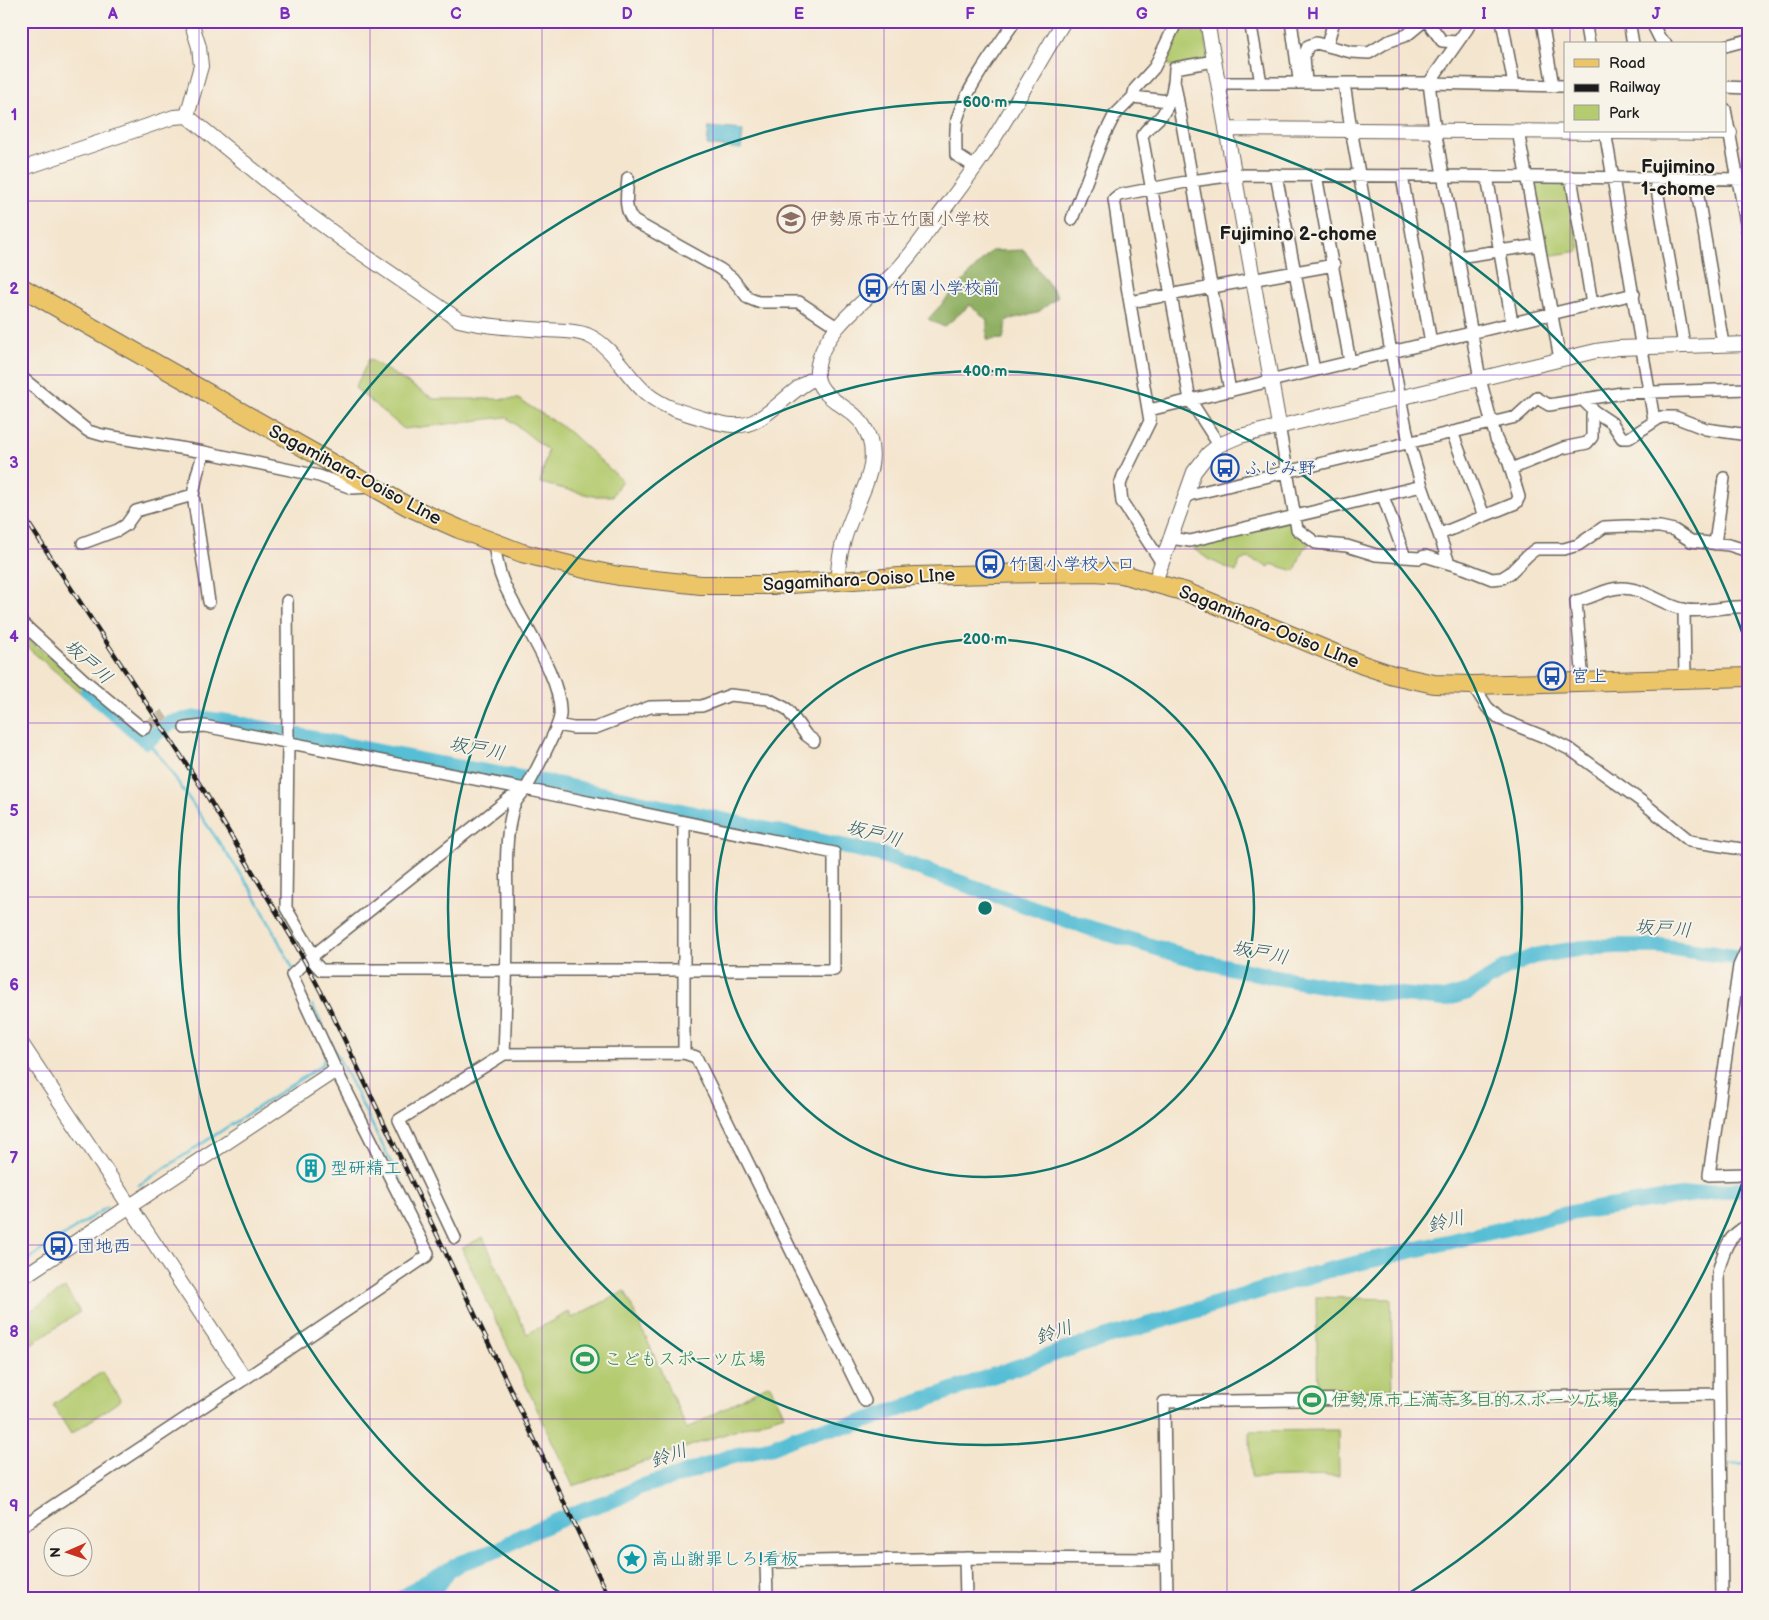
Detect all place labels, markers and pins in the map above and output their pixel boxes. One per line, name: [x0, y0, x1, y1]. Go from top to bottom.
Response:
school or university icon: 伊勢原市立竹園小学校: [776, 204, 806, 234]
place label: 伊勢原市立竹園小学校: [810, 209, 990, 230]
bus stop icon: 竹園小学校前: [858, 273, 888, 303]
place label: 竹園小学校前: [892, 278, 1000, 299]
bus stop icon: ふじみ野: [1210, 453, 1240, 483]
place label: ふじみ野: [1244, 458, 1316, 479]
bus stop icon: 竹園小学校入口: [975, 549, 1005, 579]
place label: 竹園小学校入口: [1009, 554, 1135, 575]
bus stop icon: 宮上: [1537, 661, 1567, 691]
place label: 宮上: [1571, 666, 1607, 687]
centre of rings: [976, 899, 994, 917]
building icon: 型研精工: [296, 1153, 326, 1183]
place label: 型研精工: [330, 1158, 402, 1179]
bus stop icon: 団地西: [43, 1231, 73, 1261]
place label: 団地西: [77, 1236, 131, 1257]
sports icon: こどもスポーツ広場: [570, 1344, 600, 1374]
place label: こどもスポーツ広場: [604, 1349, 766, 1370]
sports icon: 伊勢原市上満寺多目的スポーツ広場: [1297, 1385, 1327, 1415]
place label: 伊勢原市上満寺多目的スポーツ広場: [1331, 1390, 1619, 1411]
place icon: 高山謝罪しろ!看板: [617, 1544, 647, 1574]
place label: 高山謝罪しろ!看板: [651, 1549, 799, 1570]

